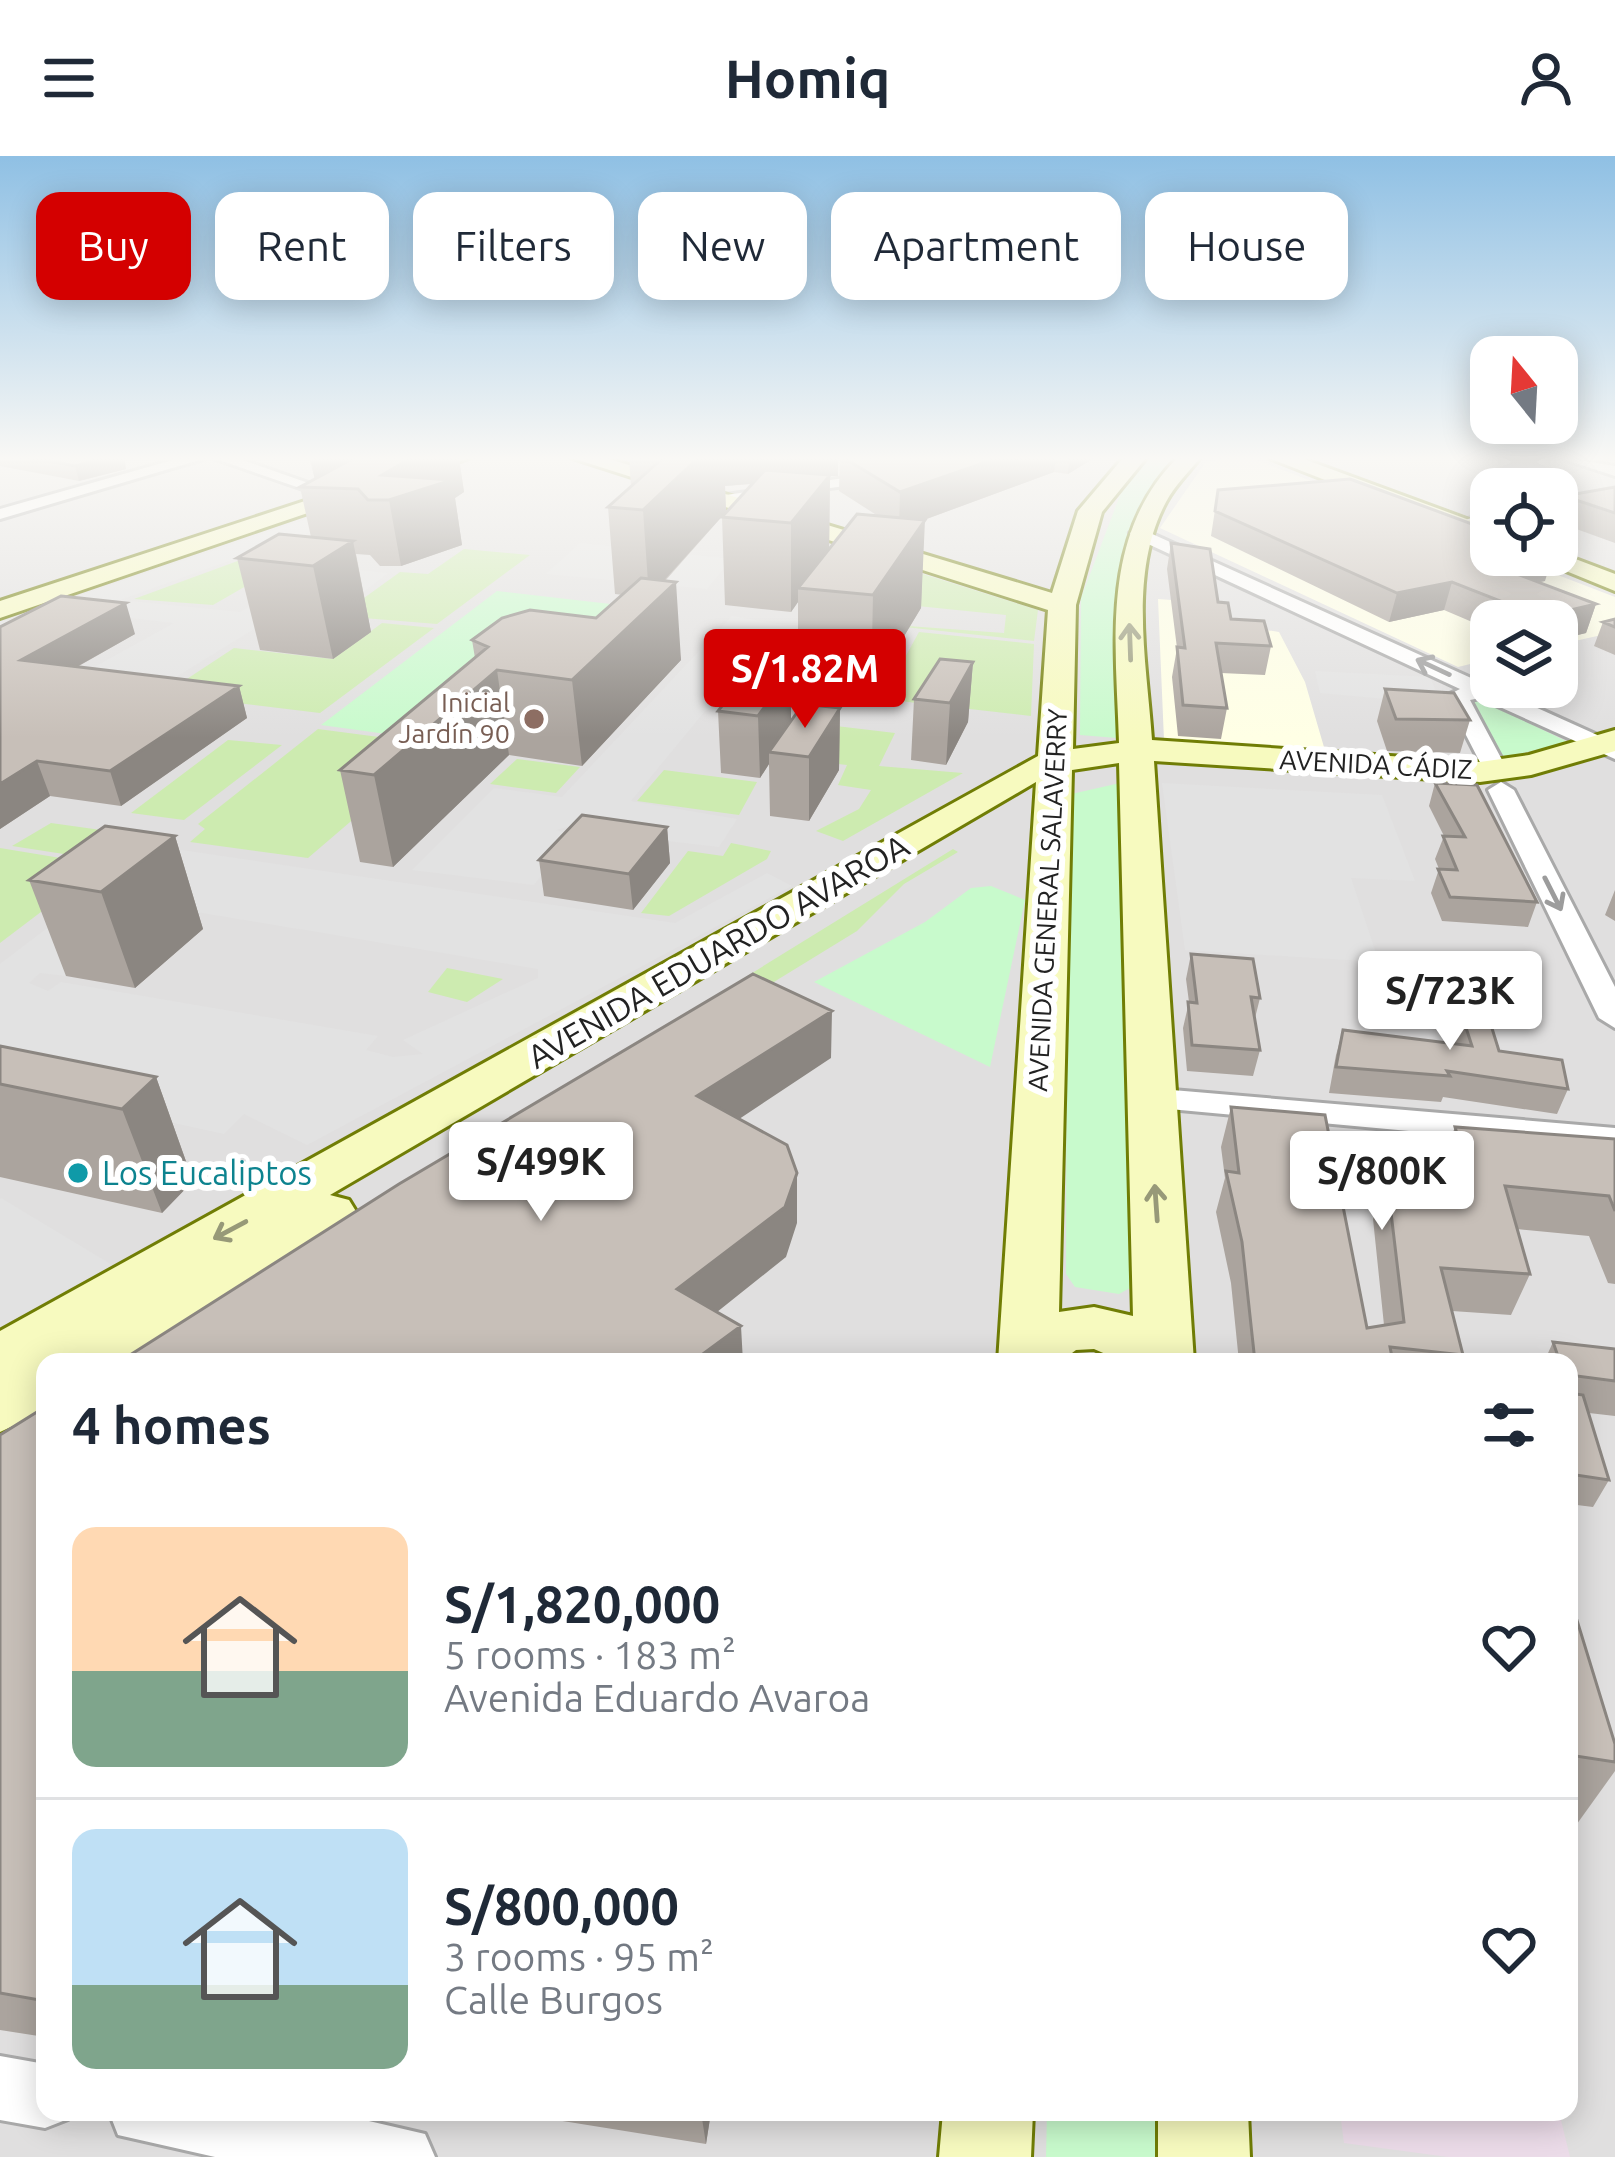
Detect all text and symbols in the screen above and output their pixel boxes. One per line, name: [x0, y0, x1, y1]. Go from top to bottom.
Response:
icon: menu: [36, 45, 102, 111]
icon: person: [1513, 45, 1579, 111]
text: Homiq: [725, 48, 890, 108]
chip: Buy: [36, 192, 191, 300]
chip: Rent: [215, 192, 389, 300]
chip: Filters: [413, 192, 614, 300]
chip: New: [638, 192, 807, 300]
chip: Apartment: [831, 192, 1121, 300]
chip: House: [1145, 192, 1348, 300]
north arrow: [1470, 336, 1578, 444]
map controls: [1470, 336, 1578, 708]
button: locate: [1470, 468, 1578, 576]
button: layers: [1470, 600, 1578, 708]
one-way arrow: [1118, 623, 1141, 662]
pin: S/1.82M: [694, 629, 916, 731]
text: S/1.82M: [731, 646, 879, 689]
one-way arrow: [1416, 655, 1452, 677]
place label: Inicial Jardín 90: [398, 687, 510, 748]
marker: Inicial Jardín 90: [521, 706, 547, 732]
street label: AVENIDA GENERAL SALAVERRY: [1022, 707, 1072, 1092]
street label: AVENIDA CÁDIZ: [1279, 744, 1473, 784]
street label: AVENIDA EDUARDO AVAROA: [521, 826, 915, 1075]
one-way arrow: [1543, 876, 1565, 912]
pin: S/723K: [1352, 951, 1548, 1053]
text: S/723K: [1385, 968, 1515, 1011]
pin: S/499K: [443, 1122, 639, 1224]
pin: S/800K: [1284, 1131, 1480, 1233]
text: S/499K: [476, 1139, 606, 1182]
text: S/800K: [1317, 1148, 1447, 1191]
place label: Los Eucaliptos: [102, 1154, 312, 1191]
marker: Los Eucaliptos: [65, 1160, 91, 1186]
one-way arrow: [1144, 1184, 1167, 1223]
one-way arrow: [213, 1219, 248, 1242]
icon: filters: [1476, 1392, 1542, 1458]
text: 4 homes: [72, 1396, 271, 1454]
icon: home: [168, 1575, 312, 1719]
text: S/1,820,000: [444, 1575, 720, 1633]
icon: heart: [1476, 1614, 1542, 1680]
text: 5 rooms · 183 m²: [444, 1633, 736, 1676]
text: Avenida Eduardo Avaroa: [444, 1676, 870, 1719]
icon: home: [168, 1877, 312, 2021]
text: S/800,000: [444, 1877, 679, 1935]
icon: heart: [1476, 1916, 1542, 1982]
text: 3 rooms · 95 m²: [444, 1935, 714, 1978]
text: Calle Burgos: [444, 1978, 663, 2021]

